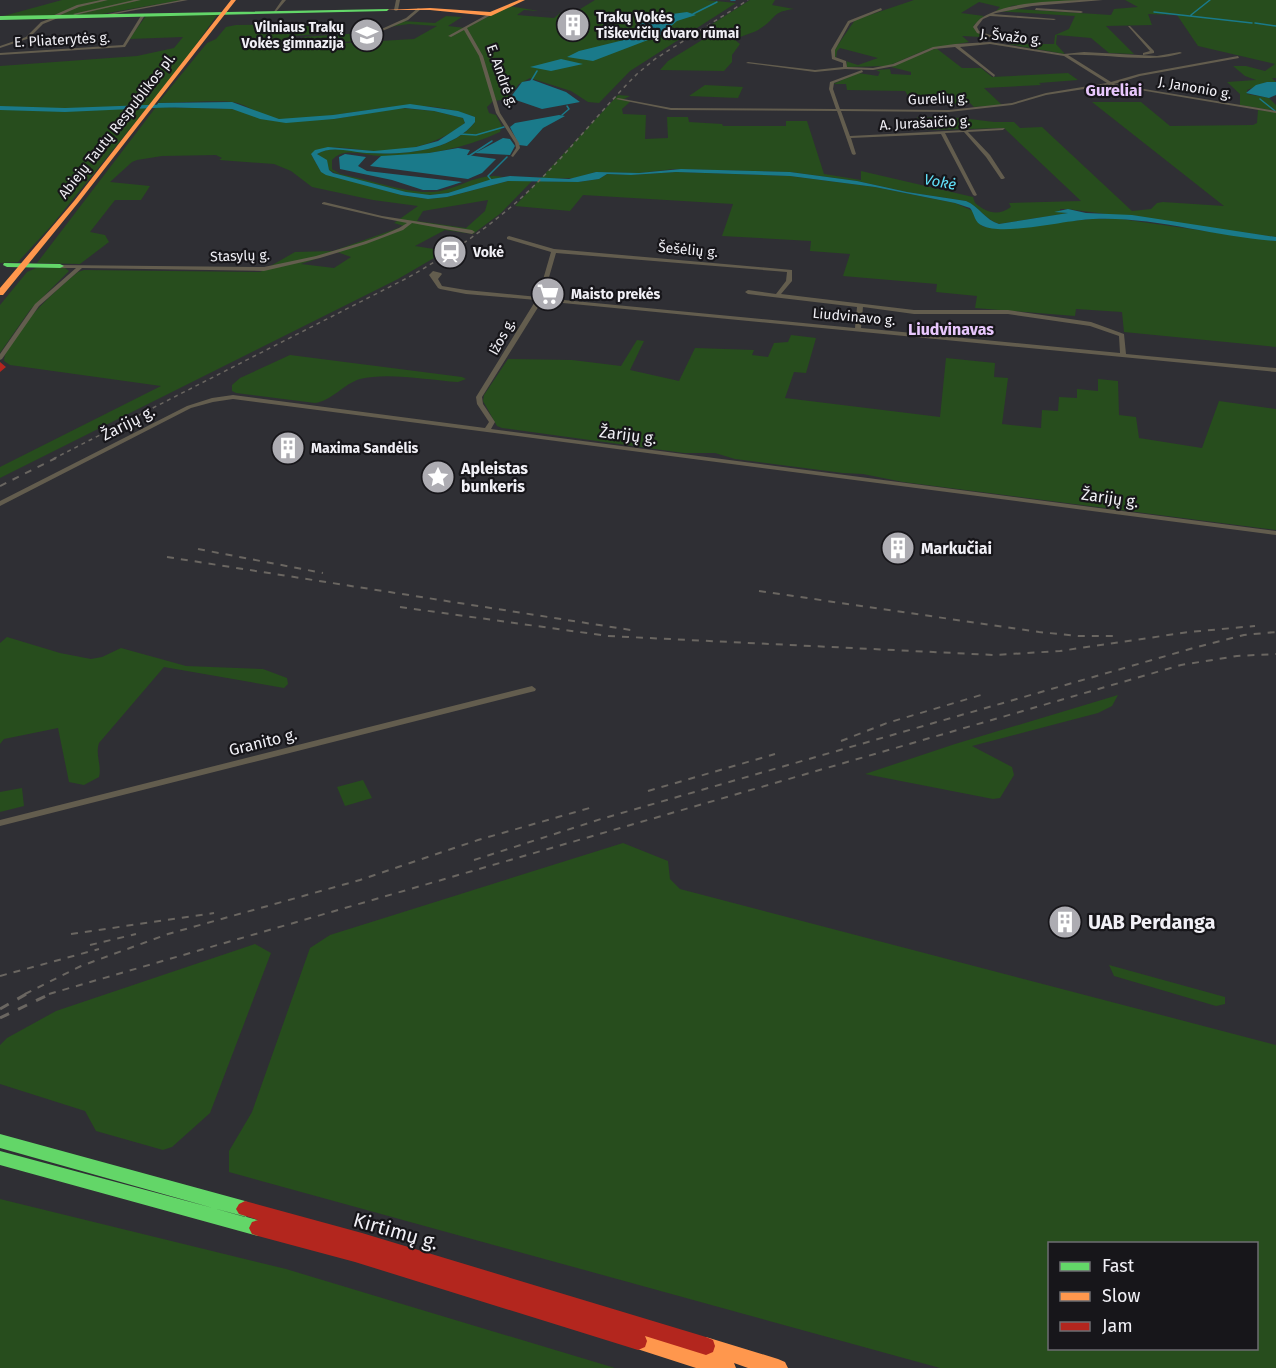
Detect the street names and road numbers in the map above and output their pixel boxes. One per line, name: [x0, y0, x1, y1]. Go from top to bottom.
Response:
street label: J. Švažo g.: [979, 24, 1043, 49]
street label: E. Pliaterytės g.: [13, 29, 111, 51]
street label: E. Andrė g.: [483, 42, 521, 110]
street label: Abiejų Tautų Respublikos pl.: [55, 50, 179, 202]
street label: J. Janonio g.: [1157, 73, 1233, 103]
street label: Gurelių g.: [908, 89, 968, 109]
street label: A. Jurašaičio g.: [879, 112, 971, 134]
street label: Šešėlių g.: [657, 238, 719, 261]
street label: Stasylų g.: [210, 246, 270, 266]
street label: Liudvinavo g.: [812, 305, 896, 329]
street label: Ižos g.: [485, 316, 519, 358]
street label: Žarijų g.: [98, 400, 158, 445]
street label: Žarijų g.: [598, 421, 658, 448]
street label: Žarijų g.: [1080, 484, 1140, 511]
street label: Granito g.: [227, 724, 299, 760]
street label: Kirtimų g.: [351, 1207, 441, 1255]

